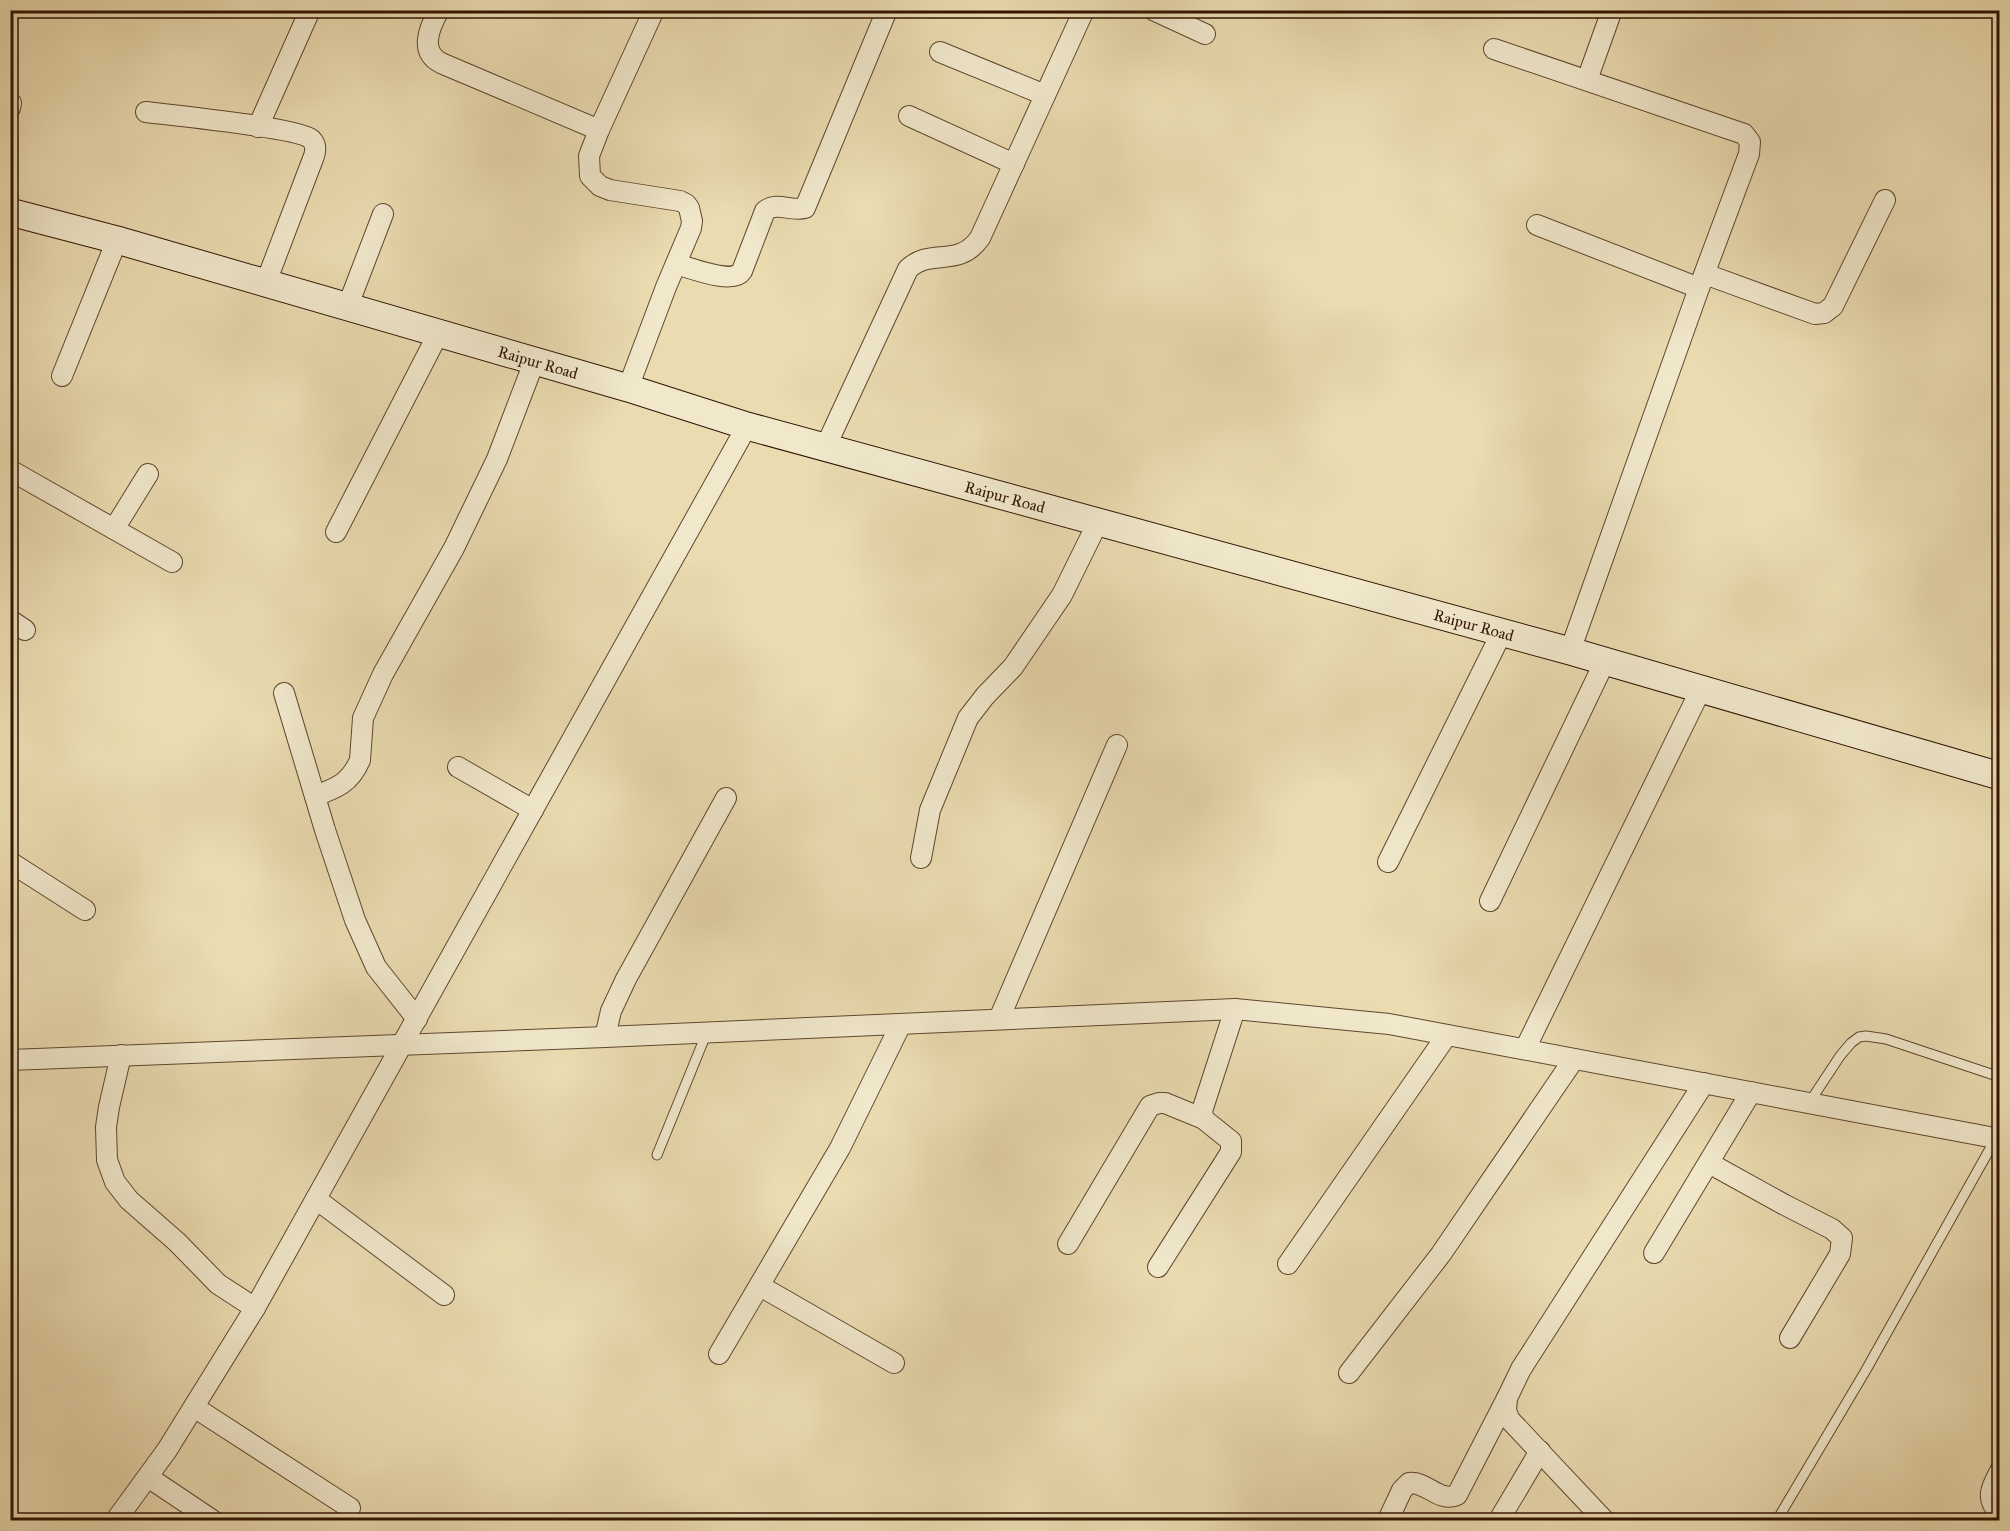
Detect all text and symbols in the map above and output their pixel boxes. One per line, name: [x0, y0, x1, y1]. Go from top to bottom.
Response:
street label: Raipur Road: [496, 341, 580, 383]
street label: Raipur Road: [963, 476, 1047, 517]
street label: Raipur Road: [1431, 605, 1516, 645]

